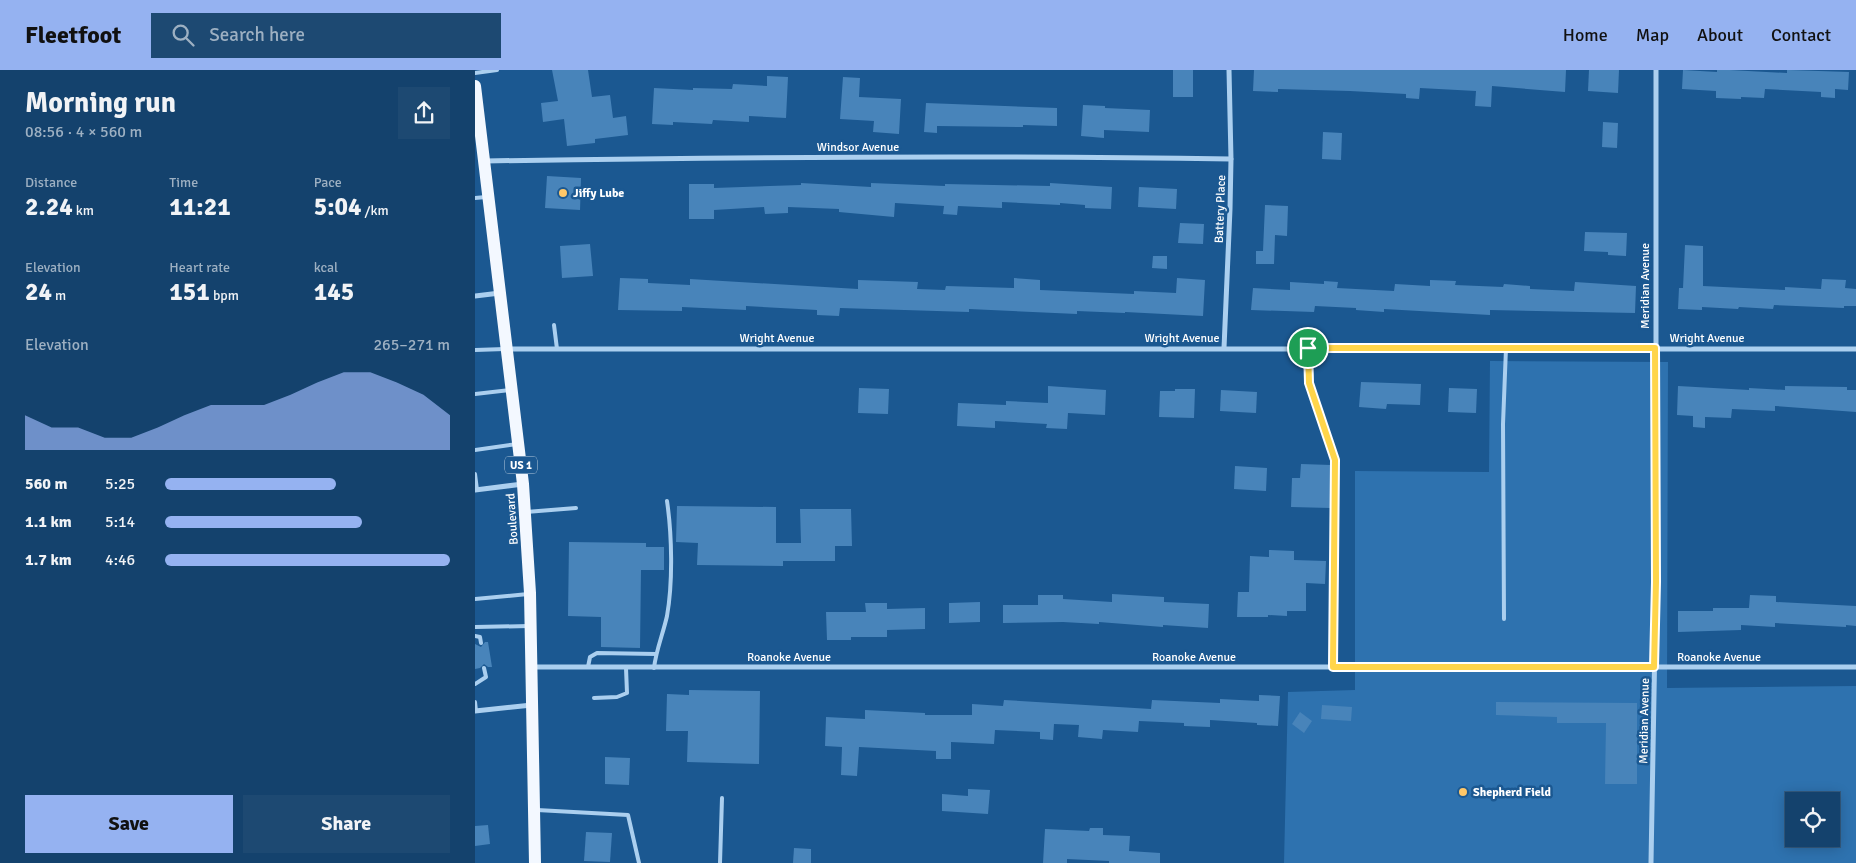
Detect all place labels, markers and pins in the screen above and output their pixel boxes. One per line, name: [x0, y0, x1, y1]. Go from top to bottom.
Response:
place label: Jiffy Lube: [573, 186, 624, 201]
marker: Jiffy Lube: [557, 187, 569, 199]
pin: [1287, 327, 1329, 369]
place label: Shepherd Field: [1473, 785, 1551, 800]
marker: Shepherd Field: [1457, 786, 1469, 798]

